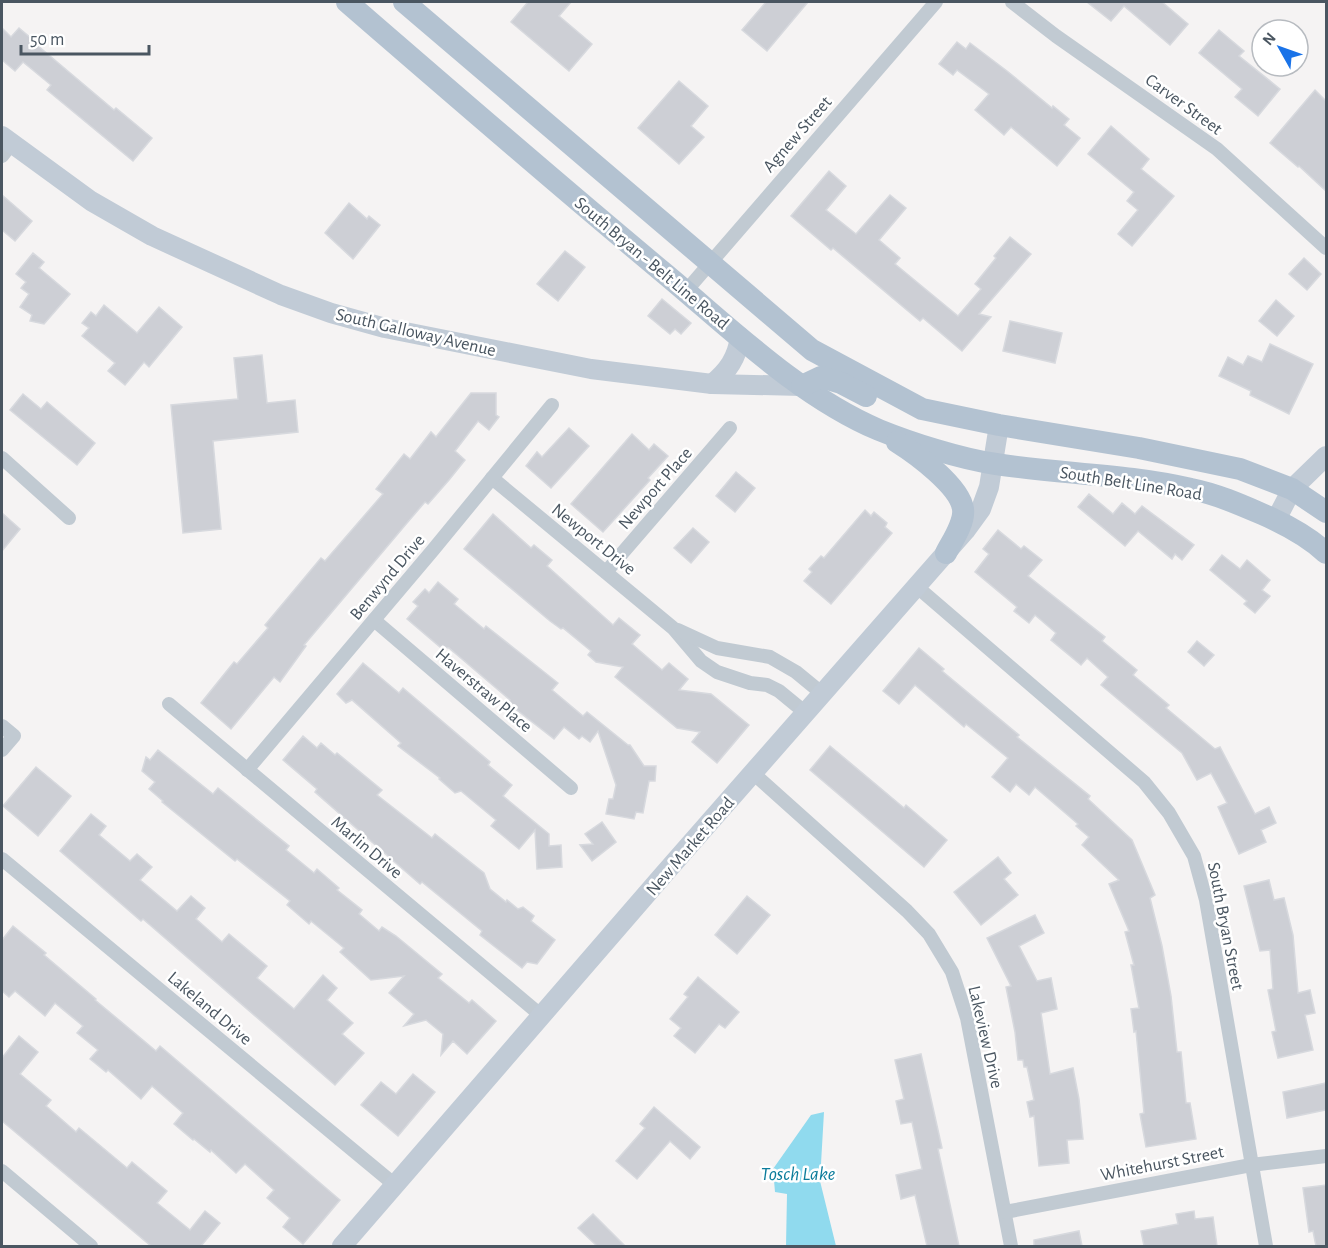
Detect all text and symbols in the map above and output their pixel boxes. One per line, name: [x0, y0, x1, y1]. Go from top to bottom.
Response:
scale bar: [21, 18, 148, 56]
north arrow: [1250, 18, 1310, 78]
text: N: [1260, 30, 1279, 48]
text: 50 m: [30, 31, 64, 49]
street label: Carver Street: [1142, 71, 1225, 139]
street label: Agnew Street: [760, 93, 836, 176]
street label: South Bryan - Belt Line Road: [571, 194, 732, 333]
street label: South Galloway Avenue: [334, 306, 498, 360]
street label: Newport Place: [615, 444, 696, 533]
street label: South Belt Line Road: [1059, 464, 1203, 504]
street label: Newport Drive: [548, 501, 639, 579]
street label: Benwynd Drive: [347, 531, 429, 624]
street label: Haverstraw Place: [432, 645, 535, 736]
street label: New Market Road: [643, 794, 738, 899]
street label: Marlin Drive: [327, 813, 405, 882]
street label: South Bryan Street: [1204, 861, 1246, 992]
street label: Lakeland Drive: [164, 969, 255, 1049]
street label: Lakeview Drive: [964, 984, 1006, 1090]
street label: Whitehurst Street: [1099, 1143, 1226, 1185]
water label: Tosch Lake: [761, 1164, 836, 1184]

